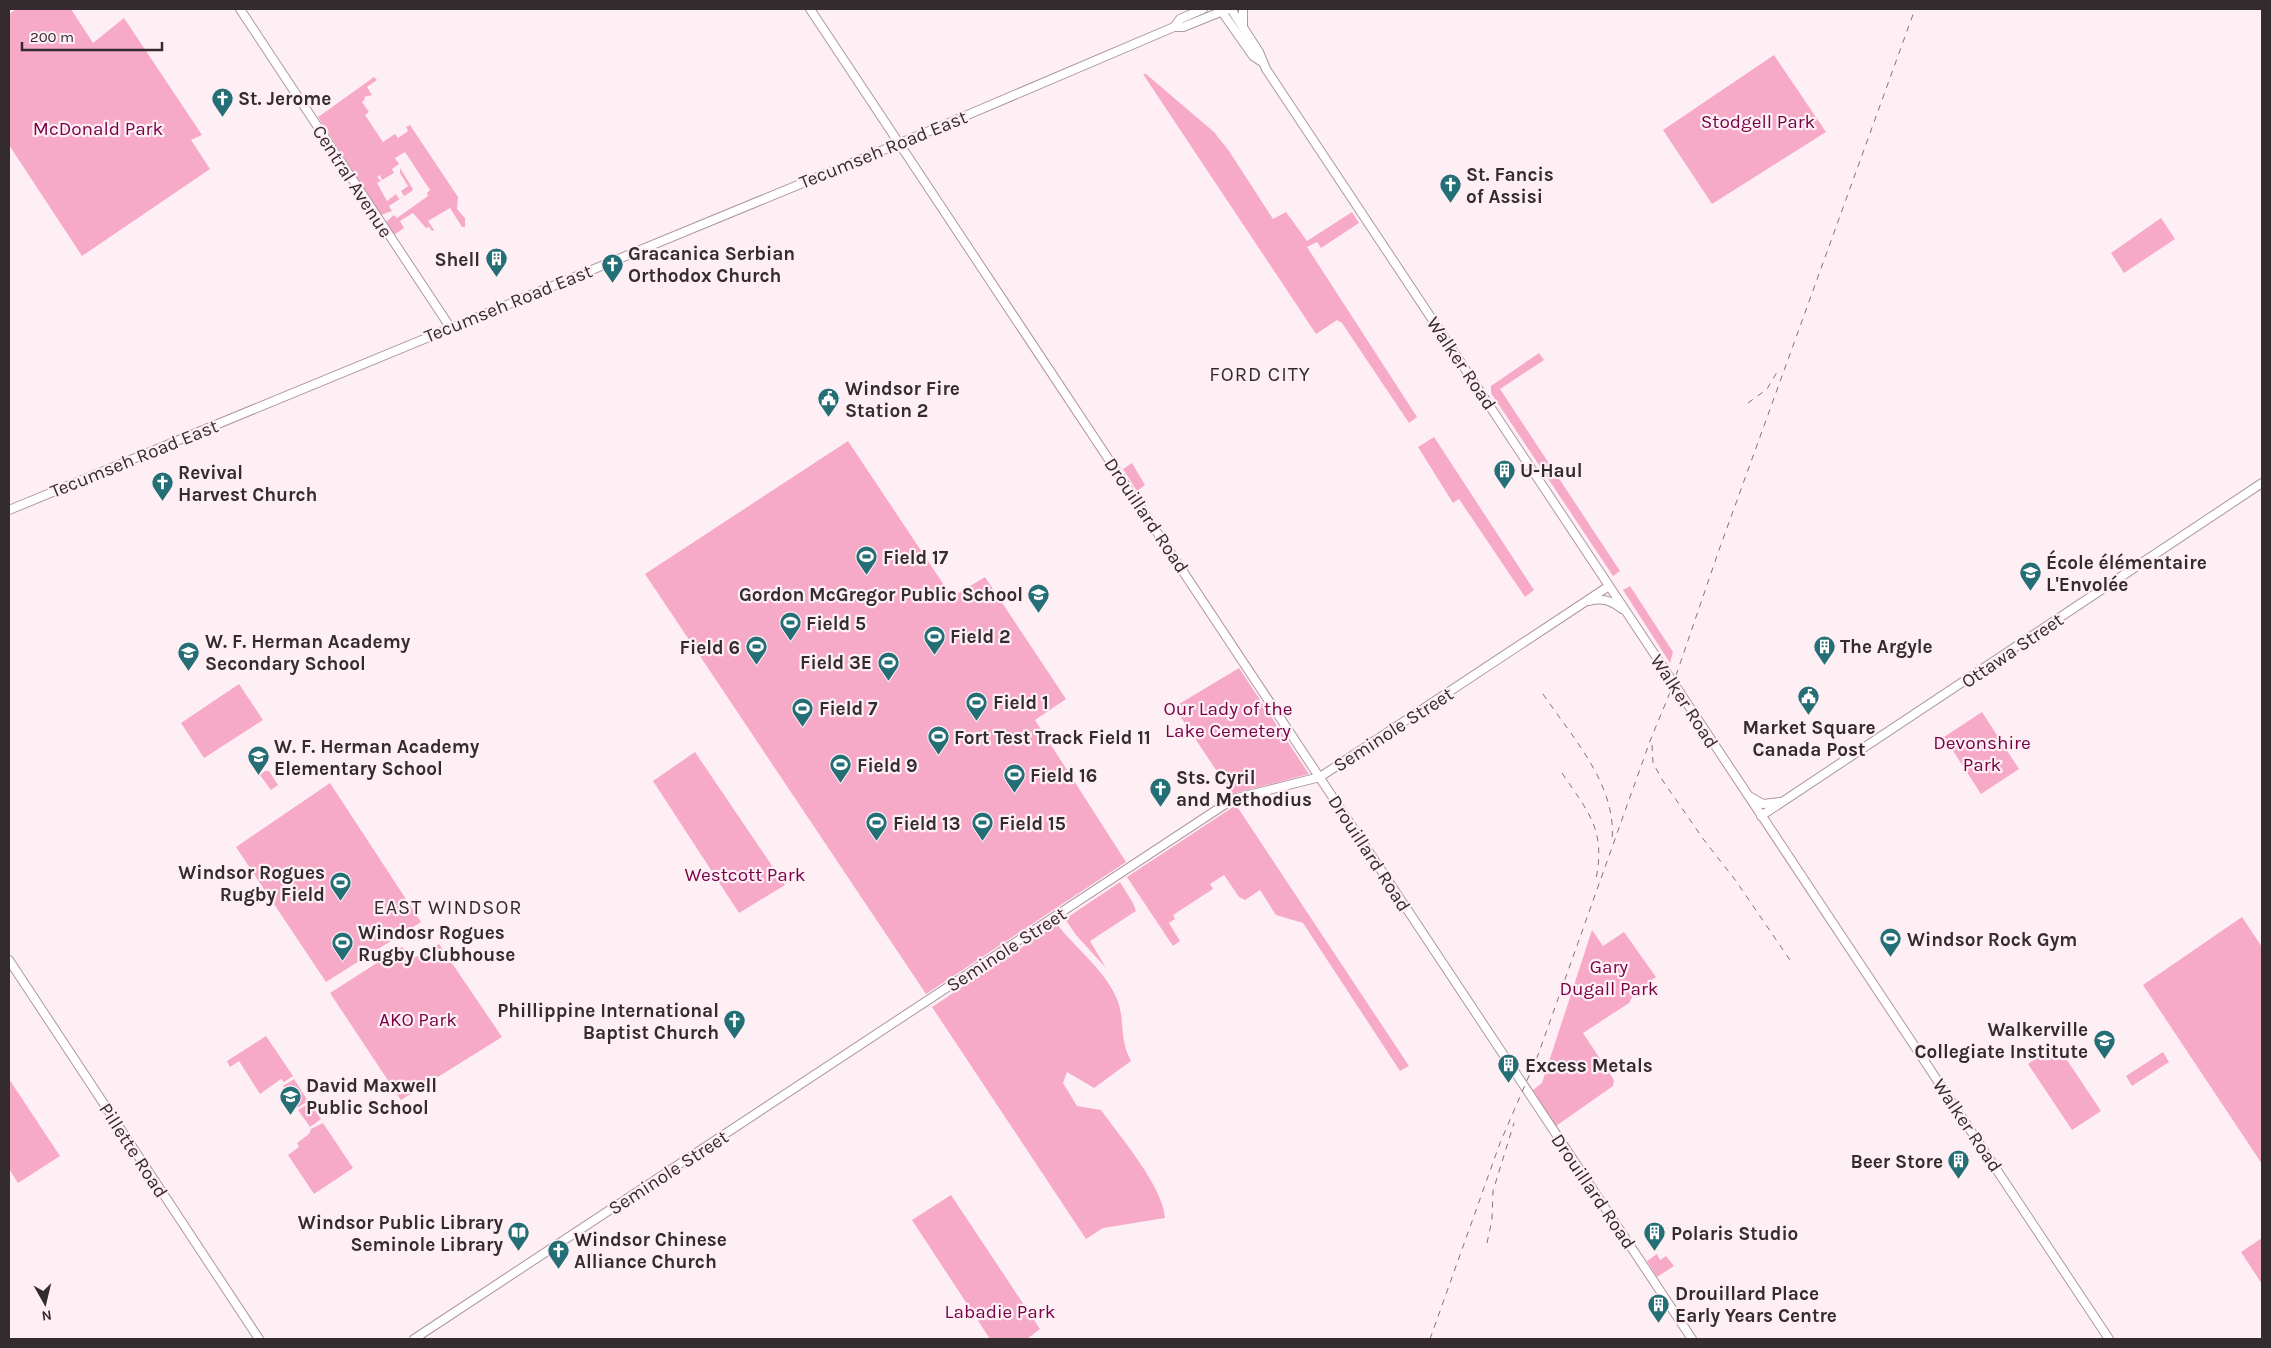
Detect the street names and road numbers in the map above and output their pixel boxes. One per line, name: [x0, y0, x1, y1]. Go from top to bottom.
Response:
street label: Tecumseh Road East: [796, 106, 971, 194]
street label: Central Avenue: [308, 121, 397, 242]
street label: Tecumseh Road East: [421, 260, 596, 348]
street label: Walker Road: [1422, 313, 1500, 414]
street label: Tecumseh Road East: [47, 415, 222, 503]
street label: Drouillard Road: [1099, 454, 1193, 577]
street label: Ottawa Street: [1958, 609, 2068, 693]
street label: Walker Road: [1646, 650, 1723, 753]
street label: Seminole Street: [1330, 683, 1458, 777]
street label: Drouillard Road: [1323, 791, 1415, 916]
street label: Seminole Street: [943, 903, 1071, 997]
street label: Walker Road: [1928, 1075, 2006, 1176]
street label: Pillette Road: [94, 1099, 172, 1202]
street label: Seminole Street: [605, 1126, 733, 1220]
street label: Drouillard Road: [1546, 1130, 1640, 1253]

